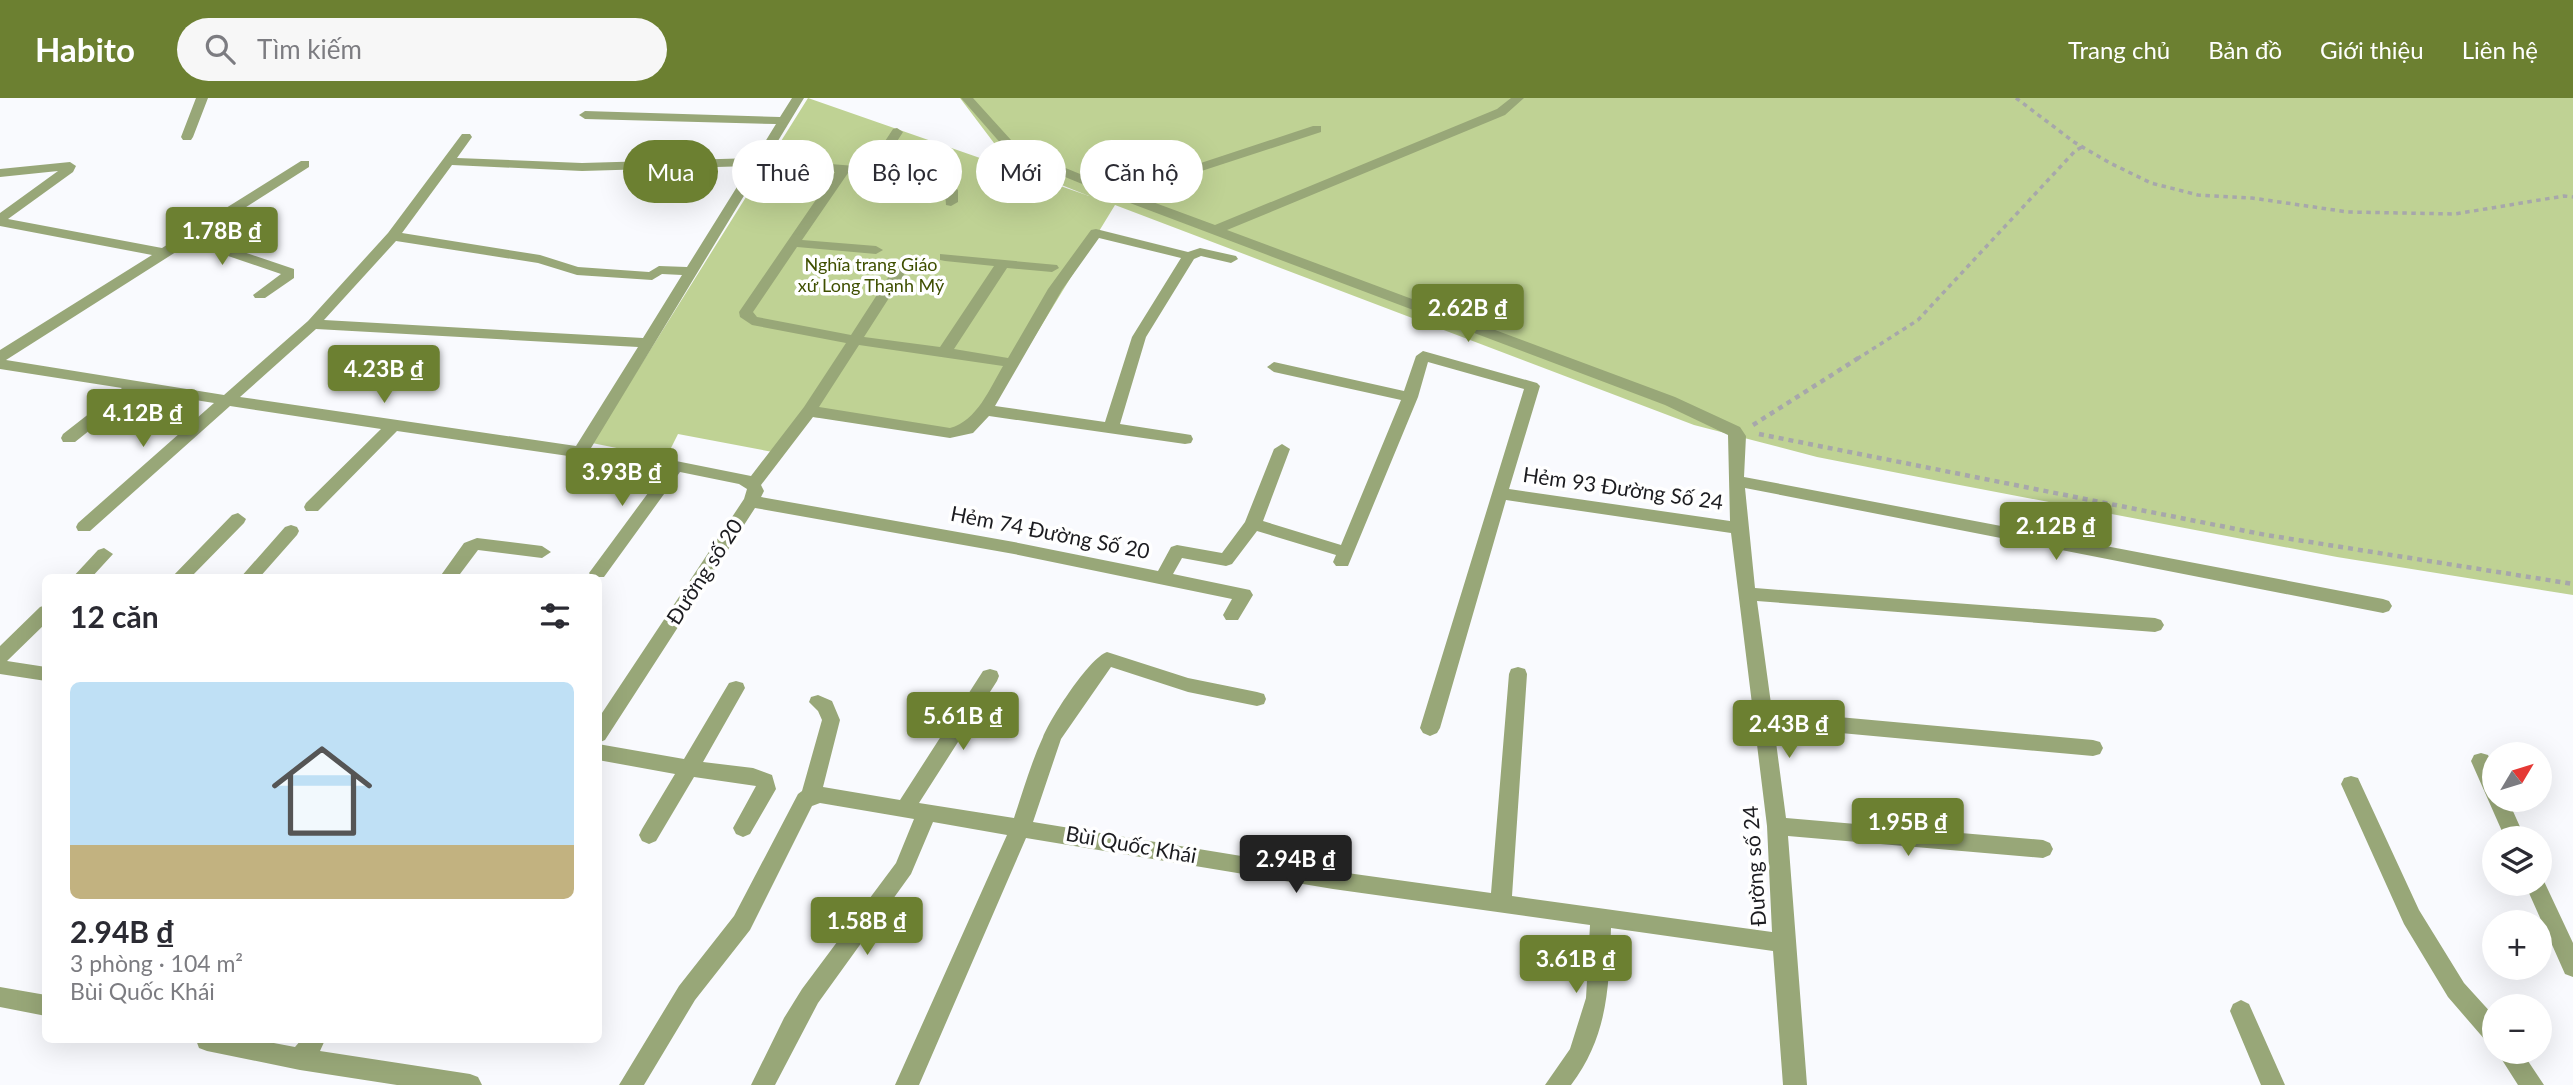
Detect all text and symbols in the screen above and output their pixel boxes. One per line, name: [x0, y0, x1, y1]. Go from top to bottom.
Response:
search box: [177, 18, 667, 81]
text: Habito: [35, 29, 135, 69]
icon: search: [201, 30, 239, 68]
text: Tìm kiếm: [257, 33, 362, 65]
text: Trang chủ: [2068, 35, 2170, 64]
text: Bản đồ: [2208, 35, 2282, 64]
text: Giới thiệu: [2320, 35, 2424, 64]
text: Liên hệ: [2462, 35, 2538, 64]
chip: Mua: [623, 140, 718, 203]
chip: Thuê: [732, 140, 834, 203]
chip: Bộ lọc: [848, 140, 962, 203]
chip: Mới: [976, 140, 1066, 203]
chip: Căn hộ: [1080, 140, 1203, 203]
pin: 1.78B ₫: [157, 208, 287, 267]
text: 1.78B ₫: [182, 216, 262, 244]
park label: Nghĩa trang Giáo xứ Long Thạnh Mỹ: [798, 253, 945, 296]
pin: 2.62B ₫: [1403, 285, 1533, 344]
text: 2.62B ₫: [1428, 293, 1508, 321]
pin: 4.23B ₫: [319, 345, 449, 405]
text: 4.23B ₫: [344, 354, 424, 382]
pin: 4.12B ₫: [78, 390, 208, 449]
text: 4.12B ₫: [103, 398, 183, 426]
pin: 3.93B ₫: [557, 448, 687, 508]
text: 3.93B ₫: [582, 457, 662, 485]
street label: Hẻm 93 Đường Số 24: [1521, 461, 1725, 514]
street label: Hẻm 74 Đường Số 20: [949, 500, 1152, 563]
pin: 2.12B ₫: [1991, 503, 2121, 562]
text: 2.12B ₫: [2016, 511, 2096, 539]
street label: Đường số 20: [660, 514, 747, 629]
icon: filters: [536, 597, 574, 635]
text: 12 căn: [70, 598, 159, 634]
pin: 5.61B ₫: [898, 692, 1028, 752]
pin: 2.43B ₫: [1724, 700, 1854, 760]
text: 5.61B ₫: [923, 701, 1003, 729]
text: 2.43B ₫: [1749, 709, 1829, 737]
icon: home: [259, 728, 385, 854]
north arrow: [2482, 742, 2552, 812]
map controls: [2482, 742, 2552, 1064]
pin: 1.95B ₫: [1843, 798, 1973, 858]
street label: Đường số 24: [1737, 805, 1770, 927]
text: 1.95B ₫: [1868, 807, 1948, 835]
street label: Bùi Quốc Khái: [1064, 820, 1199, 867]
button: layers: [2482, 826, 2552, 896]
pin: 2.94B ₫: [1231, 836, 1361, 895]
text: 2.94B ₫: [1256, 844, 1336, 872]
pin: 1.58B ₫: [802, 898, 932, 957]
text: 1.58B ₫: [827, 906, 907, 934]
button: +: [2482, 910, 2552, 980]
text: 2.94B ₫: [70, 913, 175, 949]
pin: 3.61B ₫: [1511, 936, 1641, 995]
text: 3.61B ₫: [1536, 944, 1616, 972]
text: 3 phòng · 104 m²: [70, 949, 243, 977]
text: Bùi Quốc Khái: [70, 977, 215, 1005]
button: −: [2482, 994, 2552, 1064]

